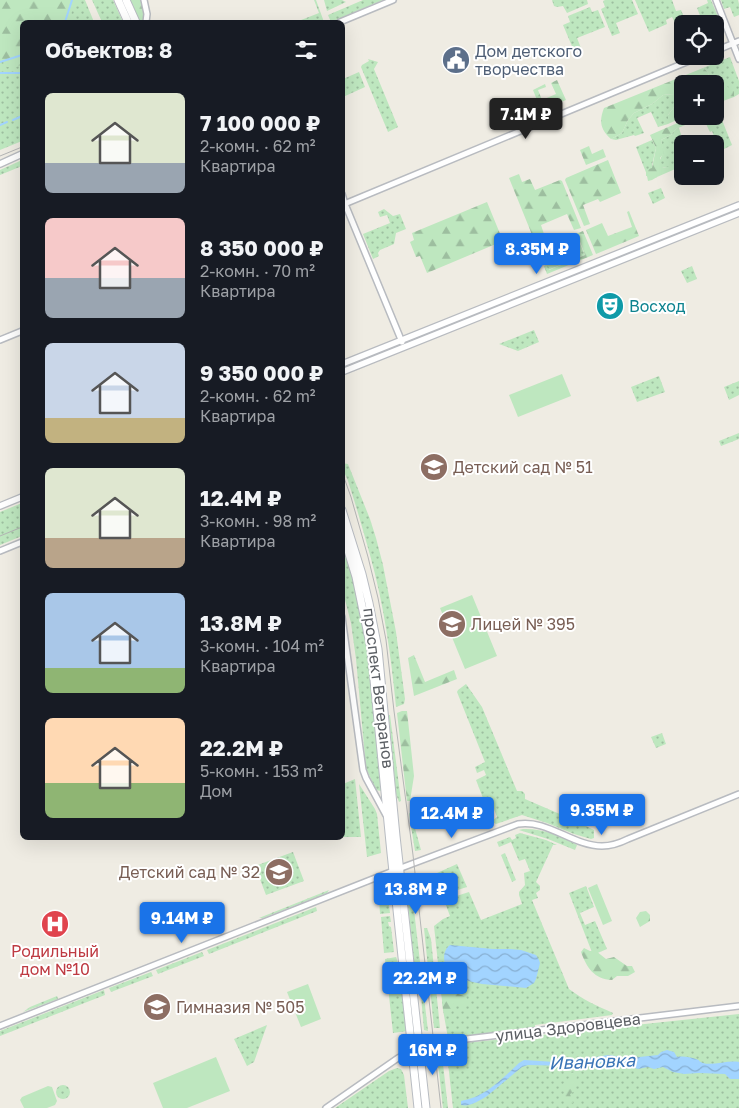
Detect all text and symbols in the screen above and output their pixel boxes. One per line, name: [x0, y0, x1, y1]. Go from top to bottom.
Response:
map controls: [674, 15, 724, 185]
button: locate: [674, 15, 724, 65]
icon: filters: [292, 36, 320, 64]
text: Объектов: 8: [45, 37, 172, 63]
place label: Дом детского творчества: [475, 41, 582, 79]
public building icon: Дом детского творчества: [441, 45, 471, 75]
button: +: [674, 75, 724, 125]
pin: 7.1M ₽: [485, 98, 567, 140]
text: 7.1M ₽: [500, 104, 552, 124]
text: 7 100 000 ₽: [200, 110, 320, 136]
icon: home: [85, 113, 145, 173]
button: −: [674, 135, 724, 185]
text: 2-комн. · 62 m²: [200, 136, 316, 156]
text: Квартира: [200, 156, 275, 176]
pin: 8.35M ₽: [491, 232, 583, 275]
text: 8 350 000 ₽: [200, 235, 324, 261]
icon: home: [85, 238, 145, 298]
text: 8.35M ₽: [505, 239, 569, 259]
text: 2-комн. · 70 m²: [200, 261, 315, 281]
text: Квартира: [200, 281, 275, 301]
theatre icon: Восход: [595, 291, 625, 321]
place label: Восход: [629, 296, 686, 316]
text: 9 350 000 ₽: [200, 360, 323, 386]
icon: home: [85, 363, 145, 423]
text: 2-комн. · 62 m²: [200, 386, 316, 406]
text: Квартира: [200, 406, 275, 426]
school or university icon: Детский сад № 51: [419, 452, 449, 482]
place label: Детский сад № 51: [453, 457, 593, 477]
text: 12.4M ₽: [200, 485, 282, 511]
icon: home: [85, 488, 145, 548]
text: 3-комн. · 98 m²: [200, 511, 316, 531]
text: Квартира: [200, 531, 275, 551]
street label: проспект Ветеранов: [359, 607, 399, 769]
school or university icon: Лицей № 395: [437, 609, 467, 639]
text: 13.8M ₽: [200, 610, 282, 636]
icon: home: [85, 613, 145, 673]
place label: Лицей № 395: [471, 614, 575, 634]
text: 3-комн. · 104 m²: [200, 636, 324, 656]
text: Квартира: [200, 656, 275, 676]
text: 22.2M ₽: [200, 735, 283, 761]
icon: home: [85, 738, 145, 798]
text: 5-комн. · 153 m²: [200, 761, 323, 781]
text: Дом: [200, 781, 233, 801]
pin: 9.35M ₽: [556, 794, 648, 836]
pin: 12.4M ₽: [406, 796, 498, 839]
text: 9.35M ₽: [570, 800, 634, 820]
text: 12.4M ₽: [421, 803, 483, 823]
school or university icon: Детский сад № 32: [264, 857, 294, 887]
place label: Детский сад № 32: [119, 862, 260, 882]
pin: 13.8M ₽: [370, 872, 462, 915]
text: 13.8M ₽: [385, 879, 447, 899]
pin: 9.14M ₽: [136, 902, 228, 944]
text: 9.14M ₽: [151, 908, 213, 928]
hospital icon: Родильный дом №10: [40, 909, 70, 939]
place label: Родильный дом №10: [11, 941, 99, 979]
pin: 22.2M ₽: [379, 962, 471, 1004]
text: 22.2M ₽: [393, 968, 457, 988]
school or university icon: Гимназия № 505: [142, 992, 172, 1022]
place label: Гимназия № 505: [176, 997, 305, 1017]
street label: улица Здоровцева: [494, 1008, 642, 1046]
pin: 16M ₽: [398, 1034, 468, 1076]
text: 16M ₽: [409, 1040, 457, 1060]
water label: Ивановка: [548, 1048, 636, 1074]

